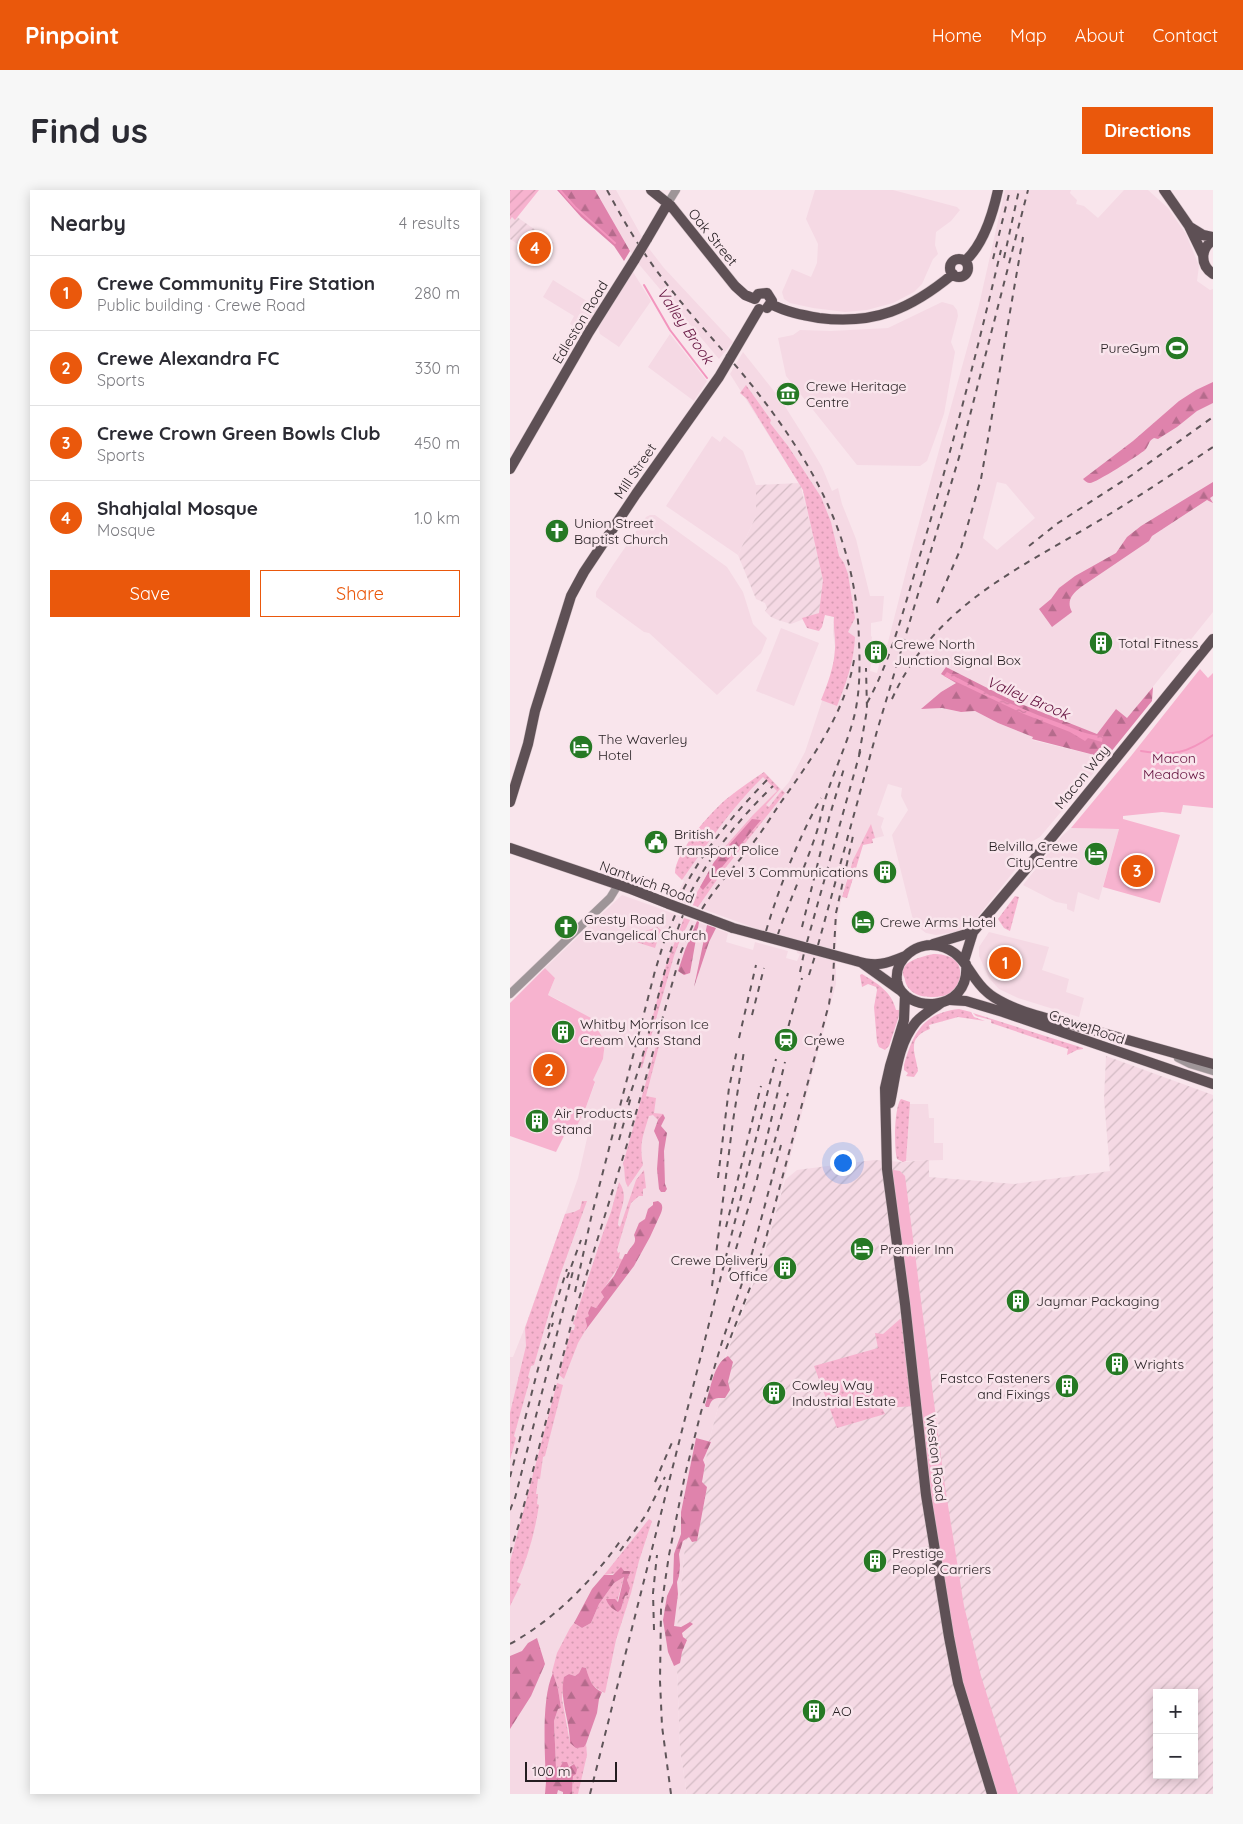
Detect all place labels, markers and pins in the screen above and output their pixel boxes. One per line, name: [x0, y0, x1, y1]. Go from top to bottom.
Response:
pin: 4: [519, 229, 551, 267]
sports icon: PureGym: [1164, 335, 1190, 361]
place label: PureGym: [1100, 339, 1160, 357]
place label: Crewe Heritage Centre: [806, 377, 906, 411]
museum icon: Crewe Heritage Centre: [775, 381, 801, 407]
place label: Union Street Baptist Church: [574, 514, 668, 548]
church icon: Union Street Baptist Church: [544, 518, 570, 544]
building icon: Total Fitness: [1088, 630, 1114, 656]
place label: Total Fitness: [1118, 634, 1198, 652]
place label: Crewe North Junction Signal Box: [894, 635, 1021, 669]
building icon: Crewe North Junction Signal Box: [863, 639, 889, 665]
place label: The Waverley Hotel: [598, 730, 687, 764]
hotel icon: The Waverley Hotel: [568, 734, 594, 760]
place label: British Transport Police: [674, 825, 779, 859]
public building icon: British Transport Police: [643, 829, 669, 855]
place label: Belvilla Crewe City Centre: [988, 837, 1078, 871]
hotel icon: Belvilla Crewe City Centre: [1083, 841, 1109, 867]
pin: 3: [1121, 852, 1153, 890]
building icon: Level 3 Communications: [872, 859, 898, 885]
place label: Level 3 Communications: [710, 863, 868, 881]
hotel icon: Crewe Arms Hotel: [850, 909, 876, 935]
place label: Gresty Road Evangelical Church: [584, 910, 706, 944]
place label: Crewe Arms Hotel: [880, 913, 996, 931]
church icon: Gresty Road Evangelical Church: [553, 914, 579, 940]
pin: 1: [989, 944, 1021, 982]
place label: Whitby Morrison Ice Cream Vans Stand: [580, 1015, 709, 1049]
building icon: Whitby Morrison Ice Cream Vans Stand: [550, 1019, 576, 1045]
station icon: Crewe: [773, 1027, 799, 1053]
place label: Crewe: [804, 1031, 845, 1049]
pin: 2: [533, 1051, 565, 1089]
place label: Air Products Stand: [554, 1104, 633, 1138]
building icon: Air Products Stand: [524, 1108, 550, 1134]
hotel icon: Premier Inn: [849, 1236, 875, 1262]
place label: Premier Inn: [880, 1240, 954, 1258]
place label: Crewe Delivery Office: [671, 1251, 768, 1285]
building icon: Crewe Delivery Office: [772, 1255, 798, 1281]
building icon: Jaymar Packaging: [1005, 1288, 1031, 1314]
place label: Jaymar Packaging: [1036, 1292, 1159, 1310]
building icon: Wrights: [1104, 1351, 1130, 1377]
place label: Wrights: [1134, 1355, 1184, 1373]
place label: Fastco Fasteners and Fixings: [940, 1369, 1050, 1403]
building icon: Fastco Fasteners and Fixings: [1054, 1373, 1080, 1399]
place label: Cowley Way Industrial Estate: [792, 1376, 896, 1410]
building icon: Cowley Way Industrial Estate: [761, 1380, 787, 1406]
place label: Prestige People Carriers: [892, 1544, 991, 1578]
building icon: Prestige People Carriers: [862, 1548, 888, 1574]
building icon: AO: [801, 1698, 827, 1724]
place label: AO: [832, 1702, 852, 1720]

